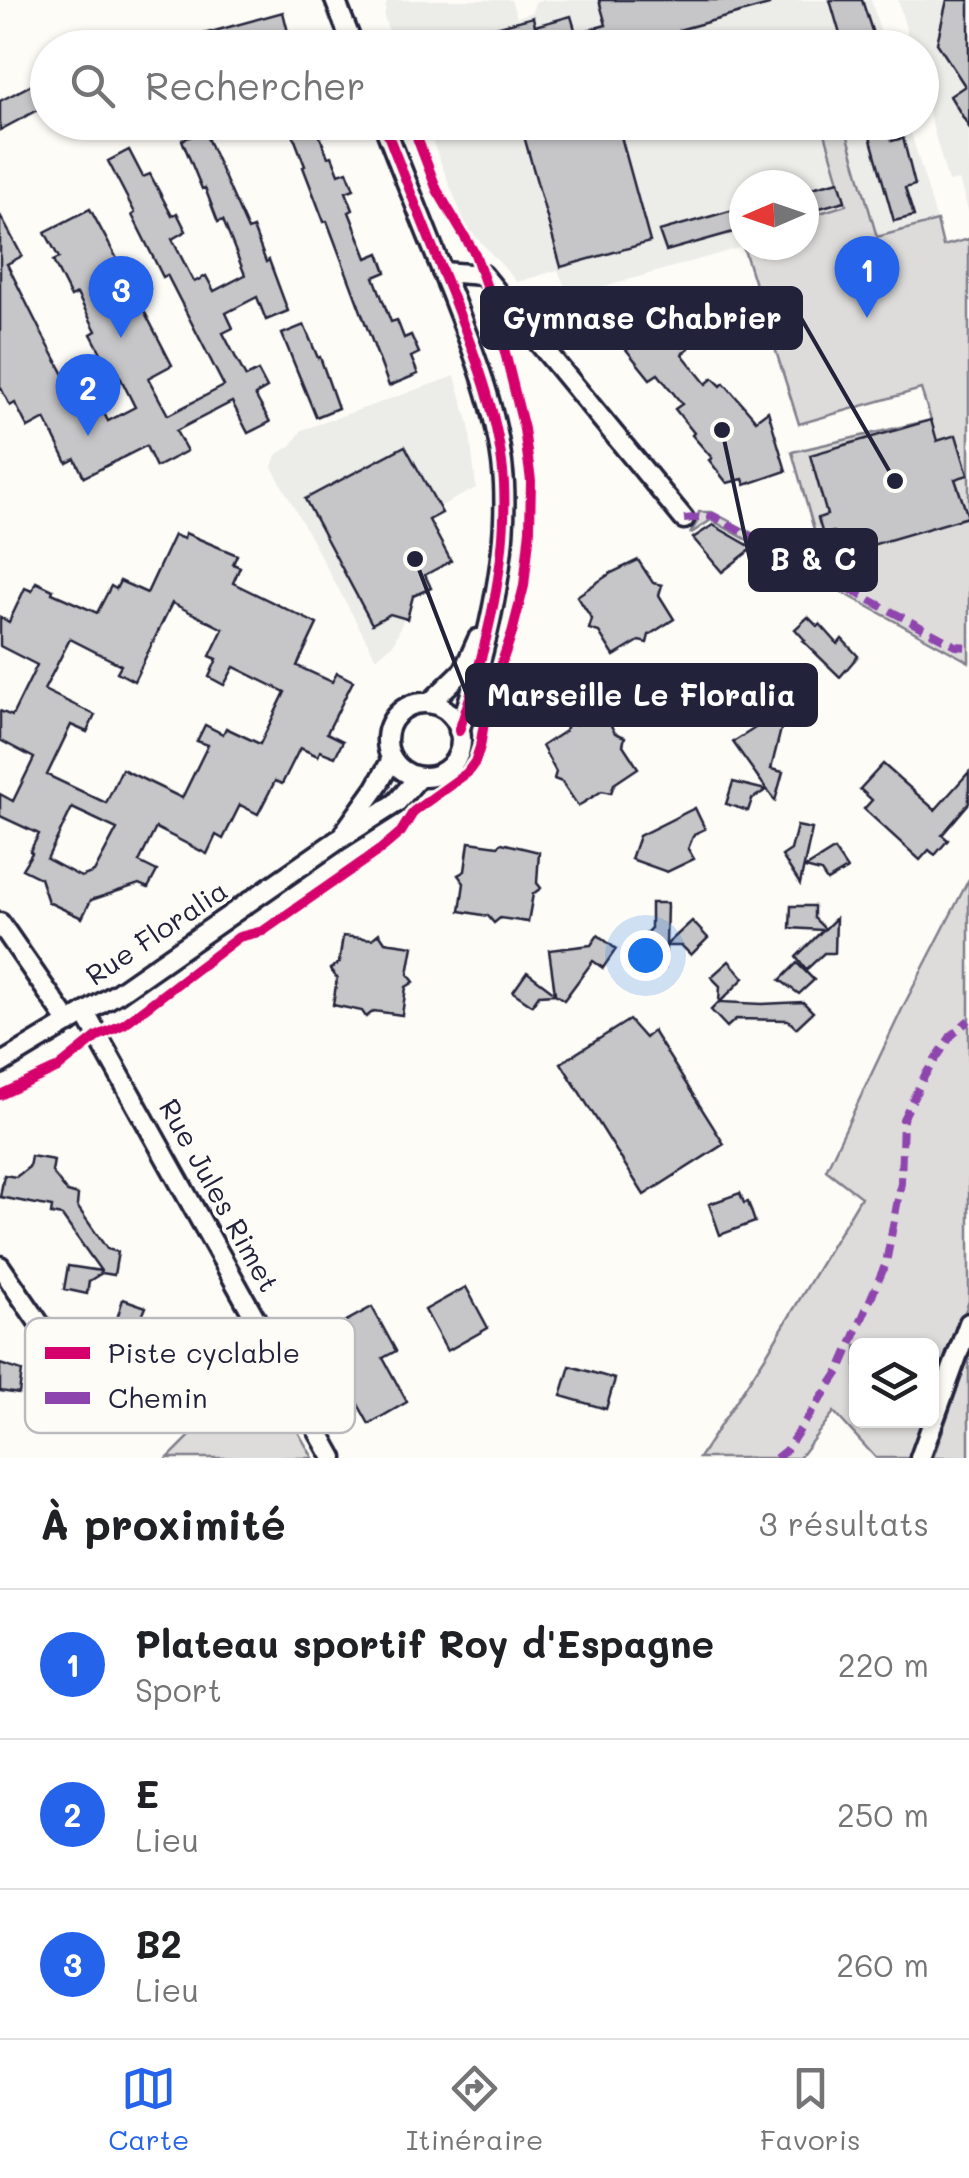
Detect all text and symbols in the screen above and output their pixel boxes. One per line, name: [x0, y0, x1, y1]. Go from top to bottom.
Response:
search box: [30, 30, 939, 140]
icon: search: [65, 58, 120, 113]
text: Rechercher: [145, 60, 366, 110]
north arrow: [729, 170, 819, 260]
pin: 1: [834, 236, 900, 318]
pin: 3: [88, 255, 154, 338]
callout: Gymnase Chabrier: [482, 288, 801, 348]
text: Gymnase Chabrier: [502, 297, 782, 337]
pin: 2: [56, 354, 120, 436]
callout: B & C: [750, 530, 876, 590]
text: B & C: [770, 538, 856, 578]
callout: Marseille Le Floralia: [467, 665, 816, 725]
text: Marseille Le Floralia: [487, 674, 795, 714]
street label: Rue Floralia: [78, 871, 234, 993]
your location: [620, 930, 671, 981]
street label: Rue Jules Rimet: [152, 1092, 288, 1298]
legend: [25, 1318, 355, 1433]
text: Piste cyclable: [108, 1334, 300, 1370]
map controls: [849, 1338, 939, 1428]
button: layers: [849, 1338, 939, 1428]
text: Chemin: [108, 1379, 208, 1415]
text: À proximité: [40, 1496, 286, 1551]
text: 3 résultats: [759, 1502, 929, 1544]
text: Plateau sportif Roy d'Espagne: [135, 1618, 714, 1668]
text: 1: [65, 1643, 80, 1685]
text: 220 m: [838, 1643, 929, 1685]
text: Sport: [135, 1668, 222, 1710]
text: E: [135, 1768, 159, 1818]
text: 2: [64, 1793, 81, 1835]
text: 250 m: [837, 1793, 929, 1835]
text: Lieu: [135, 1818, 199, 1860]
text: B2: [135, 1918, 182, 1968]
text: 3: [63, 1943, 82, 1985]
text: 260 m: [836, 1943, 929, 1985]
text: Lieu: [135, 1968, 199, 2010]
tab: Carte: [108, 2061, 189, 2157]
tab: Itinéraire: [406, 2061, 543, 2157]
tab: Favoris: [760, 2061, 861, 2157]

